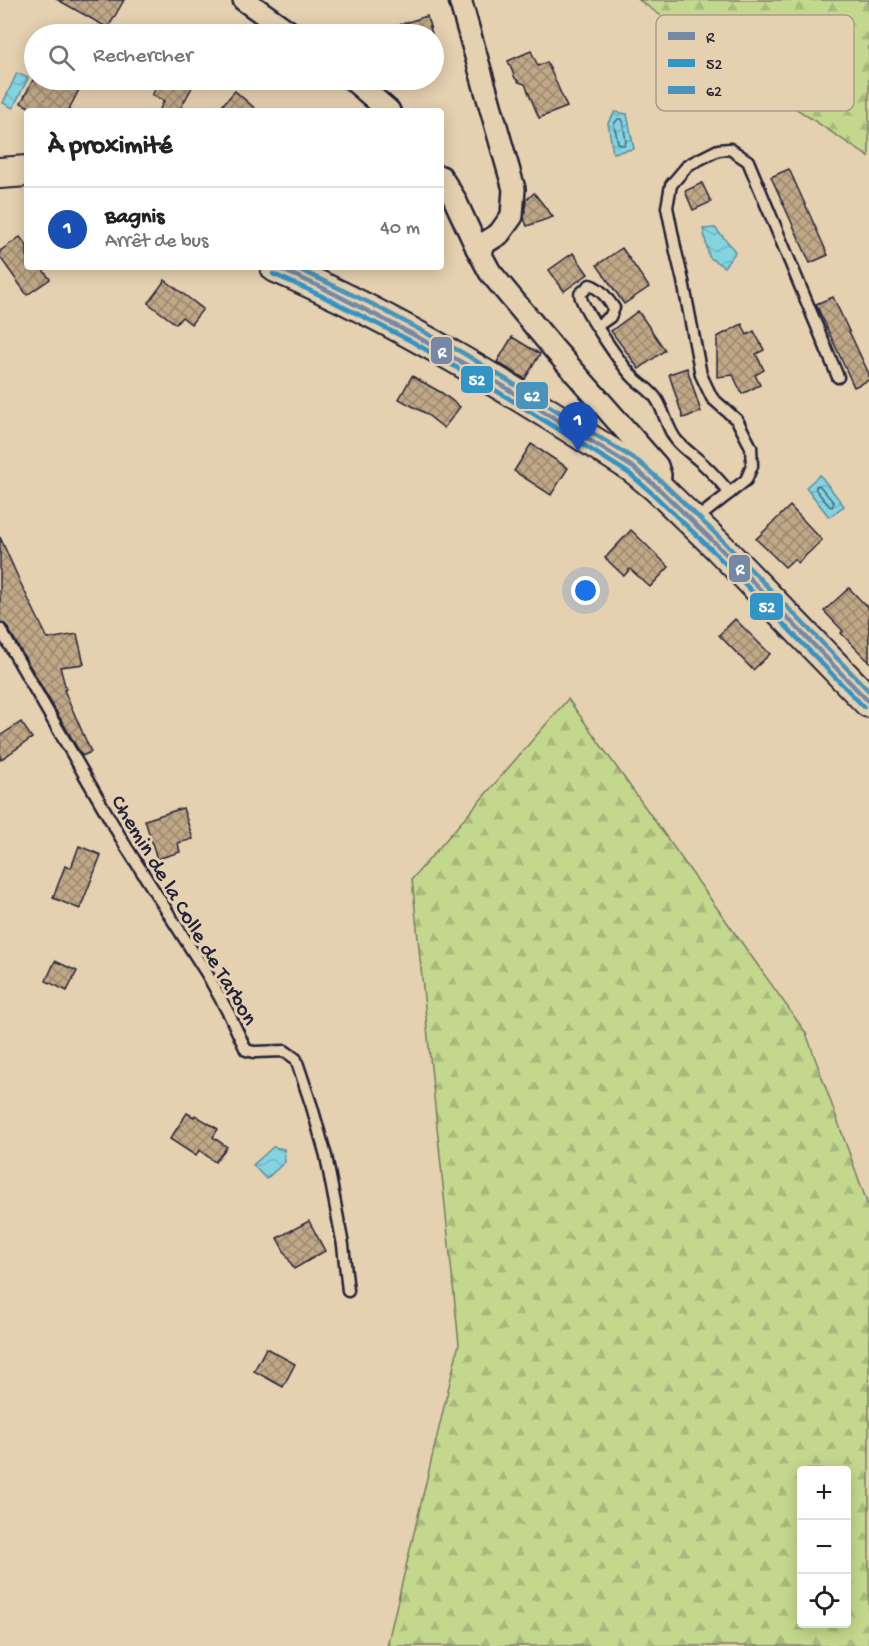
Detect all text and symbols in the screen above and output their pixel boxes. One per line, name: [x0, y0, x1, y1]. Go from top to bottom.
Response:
legend: [656, 15, 854, 111]
search box: [24, 24, 444, 90]
text: R: [706, 30, 715, 49]
icon: search: [45, 41, 78, 74]
text: Rechercher: [93, 44, 193, 70]
text: 52: [706, 57, 722, 76]
text: 62: [706, 84, 722, 103]
text: À proximité: [48, 132, 172, 163]
text: Bagnis: [105, 205, 164, 231]
text: 1: [63, 218, 72, 241]
text: 40 m: [380, 218, 420, 241]
text: Arrêt de bus: [105, 231, 208, 254]
line badge: R: [430, 336, 453, 365]
text: R: [437, 345, 448, 364]
line badge: 52: [460, 365, 494, 394]
text: 52: [469, 373, 485, 392]
line badge: 62: [515, 381, 549, 410]
text: 62: [524, 389, 540, 408]
pin: 1: [558, 402, 598, 452]
line badge: R: [728, 554, 751, 583]
text: R: [735, 562, 746, 581]
your location: [571, 576, 600, 605]
line badge: 52: [749, 592, 784, 621]
text: 52: [759, 600, 775, 619]
street label: Chemin de la Colle de Tarbon: [103, 791, 262, 1031]
map controls: [797, 1466, 851, 1628]
button: +: [797, 1466, 851, 1520]
button: −: [797, 1520, 851, 1574]
button: locate: [797, 1574, 851, 1628]

